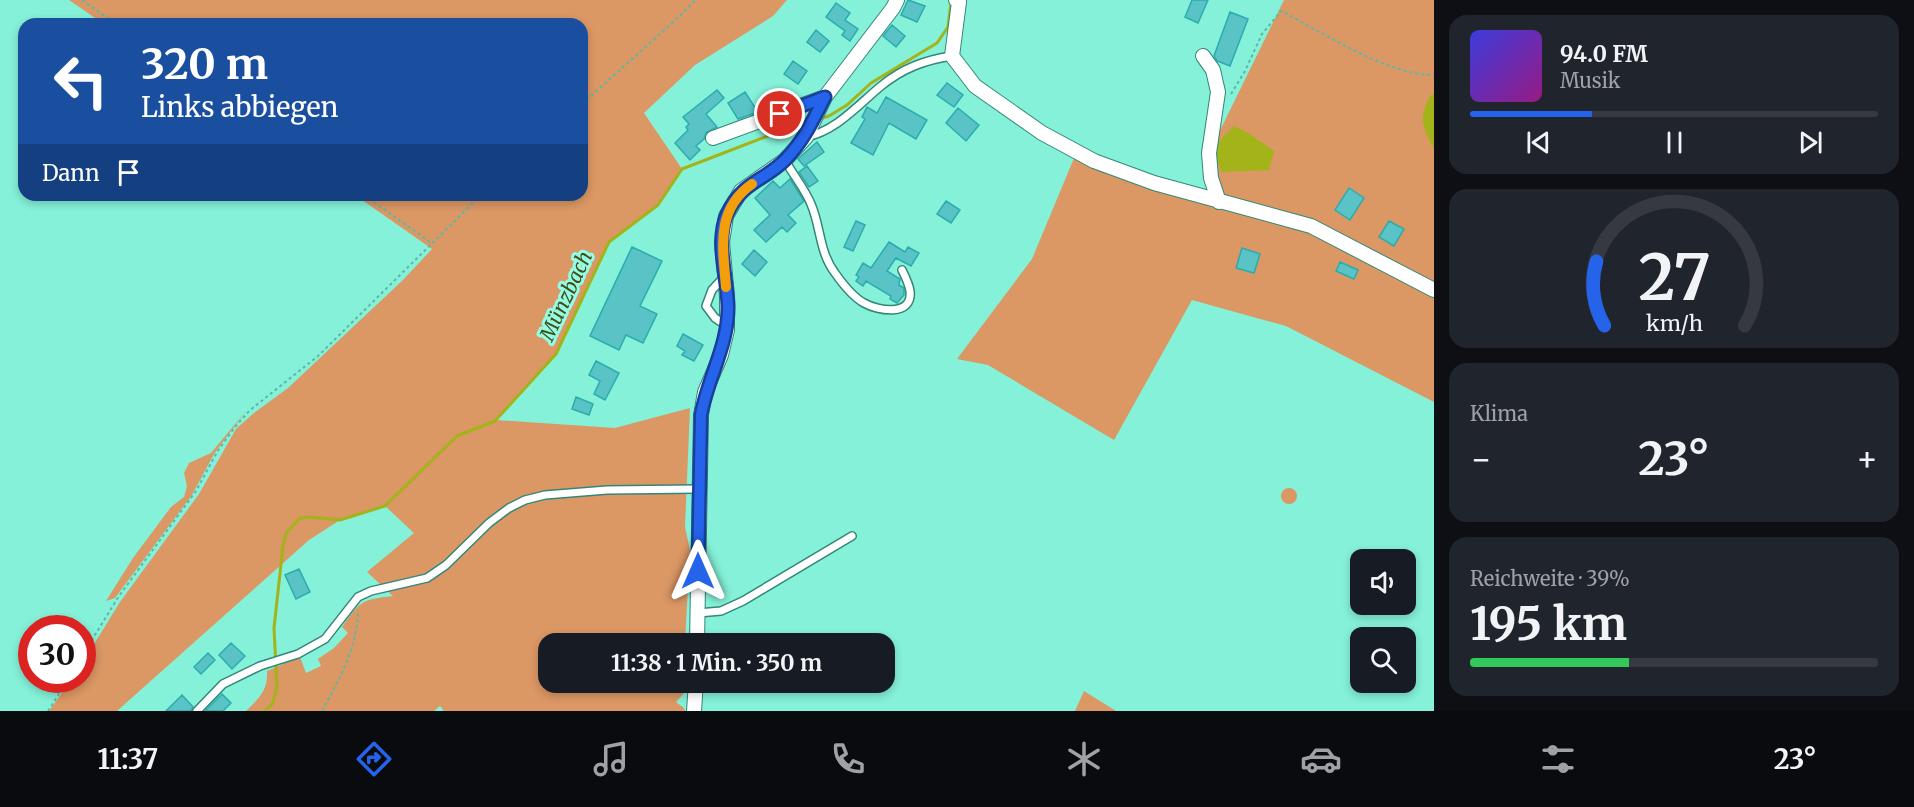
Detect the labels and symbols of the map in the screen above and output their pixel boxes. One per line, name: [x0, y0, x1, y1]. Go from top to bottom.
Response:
pin: [754, 88, 805, 139]
water label: Münzbach: [533, 247, 597, 346]
position arrow: [666, 539, 730, 603]
speed limit sign: 30: [18, 615, 96, 693]

